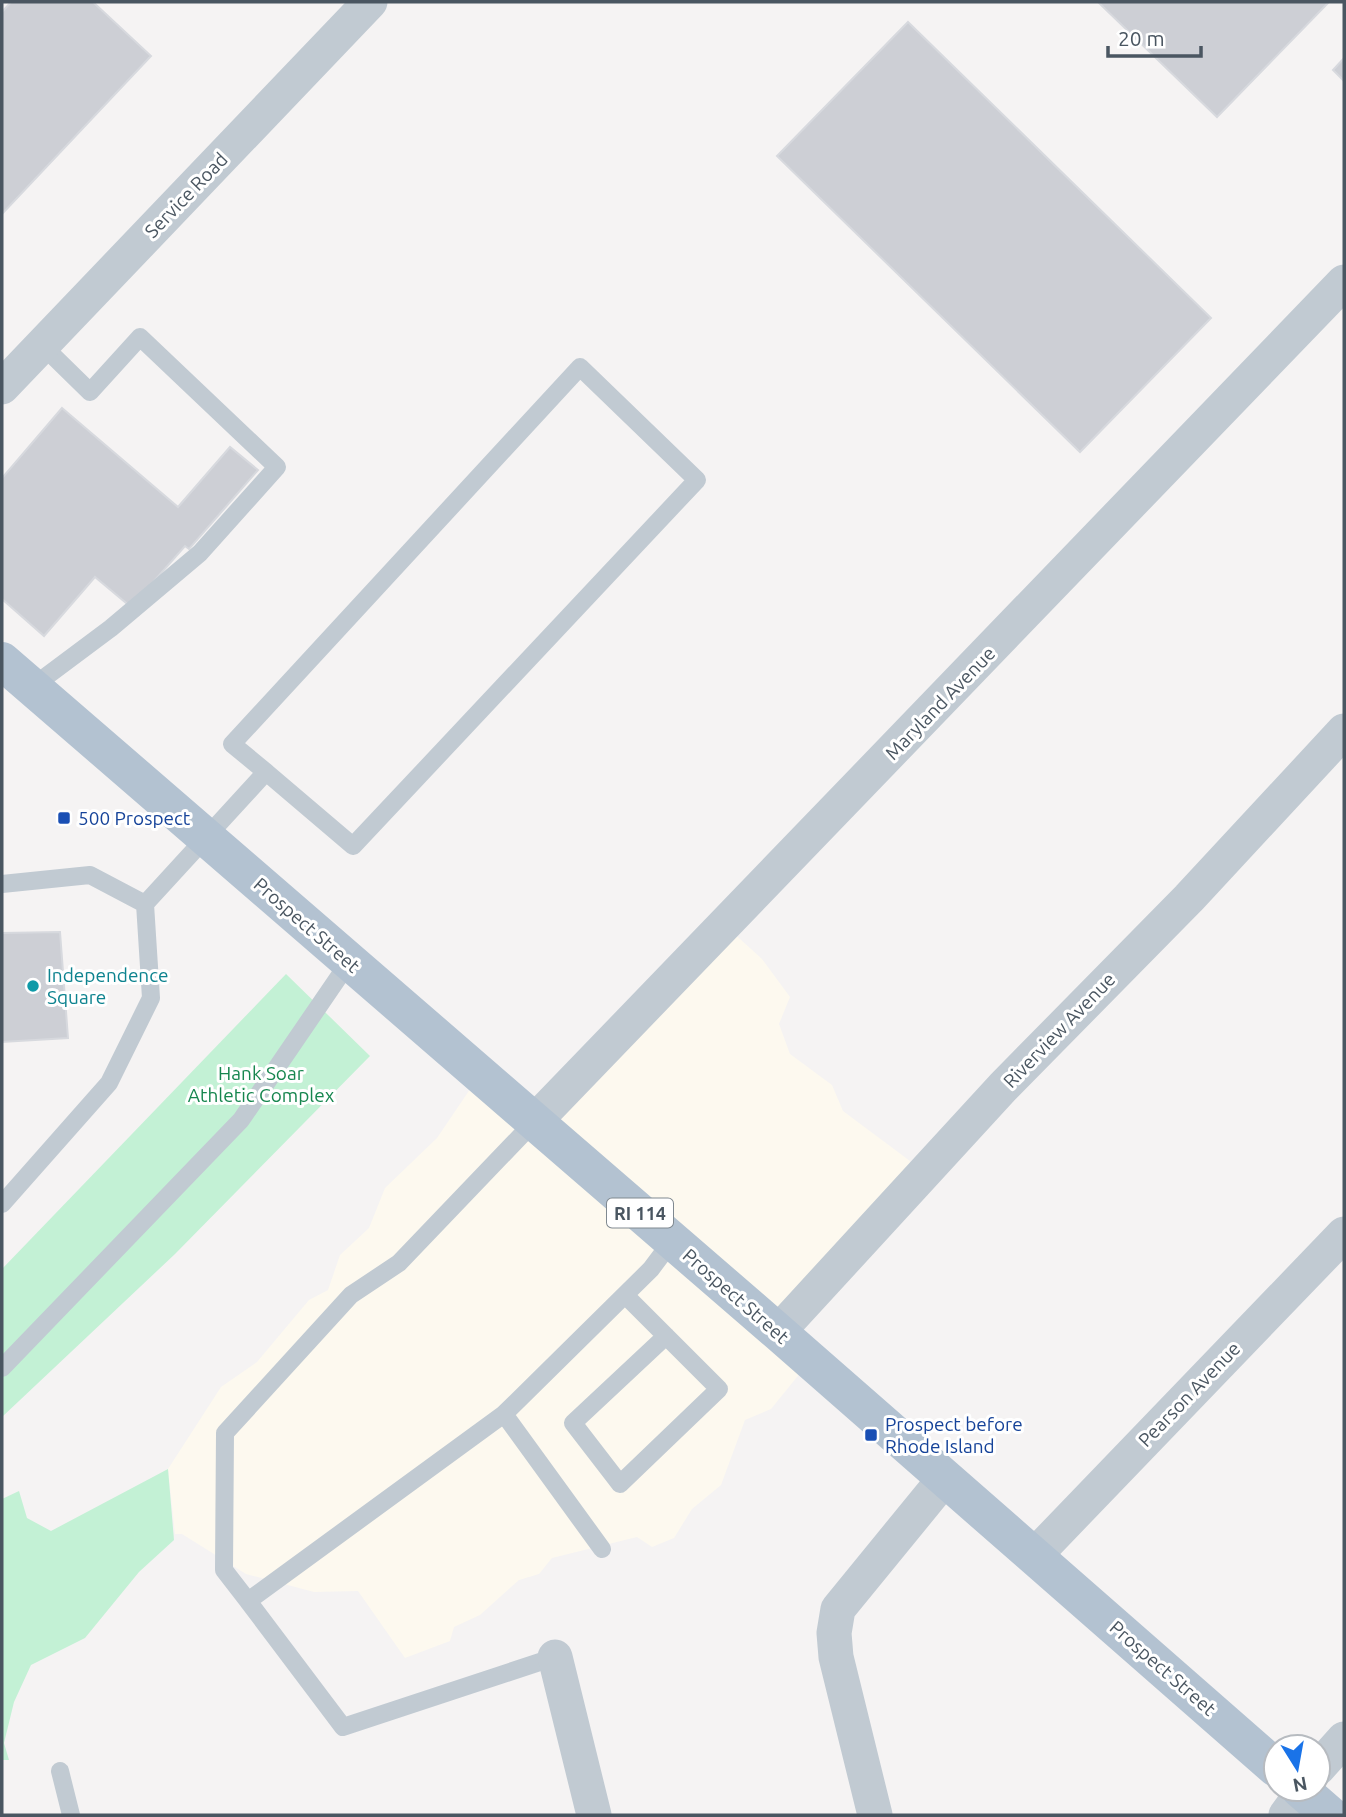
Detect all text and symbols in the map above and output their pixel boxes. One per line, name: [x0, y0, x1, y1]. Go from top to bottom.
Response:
scale bar: [1108, 14, 1201, 58]
text: 20 m: [1118, 26, 1165, 50]
street label: Service Road: [140, 148, 232, 242]
street label: Maryland Avenue: [881, 642, 999, 764]
place label: 500 Prospect: [78, 807, 191, 829]
marker: 500 Prospect: [56, 810, 72, 826]
street label: Prospect Street: [250, 873, 365, 977]
place label: Independence Square: [47, 964, 169, 1008]
street label: Riverview Avenue: [999, 968, 1119, 1092]
marker: Independence Square: [25, 978, 41, 994]
park label: Hank Soar Athletic Complex: [188, 1062, 335, 1106]
road number: RI 114: [607, 1198, 673, 1228]
street label: Prospect Street: [679, 1244, 794, 1348]
street label: Pearson Avenue: [1133, 1337, 1245, 1451]
place label: Prospect before Rhode Island: [885, 1413, 1023, 1457]
marker: Prospect before Rhode Island: [863, 1427, 879, 1443]
street label: Prospect Street: [1106, 1616, 1221, 1720]
north arrow: [1262, 1733, 1332, 1803]
text: N: [1291, 1773, 1309, 1797]

